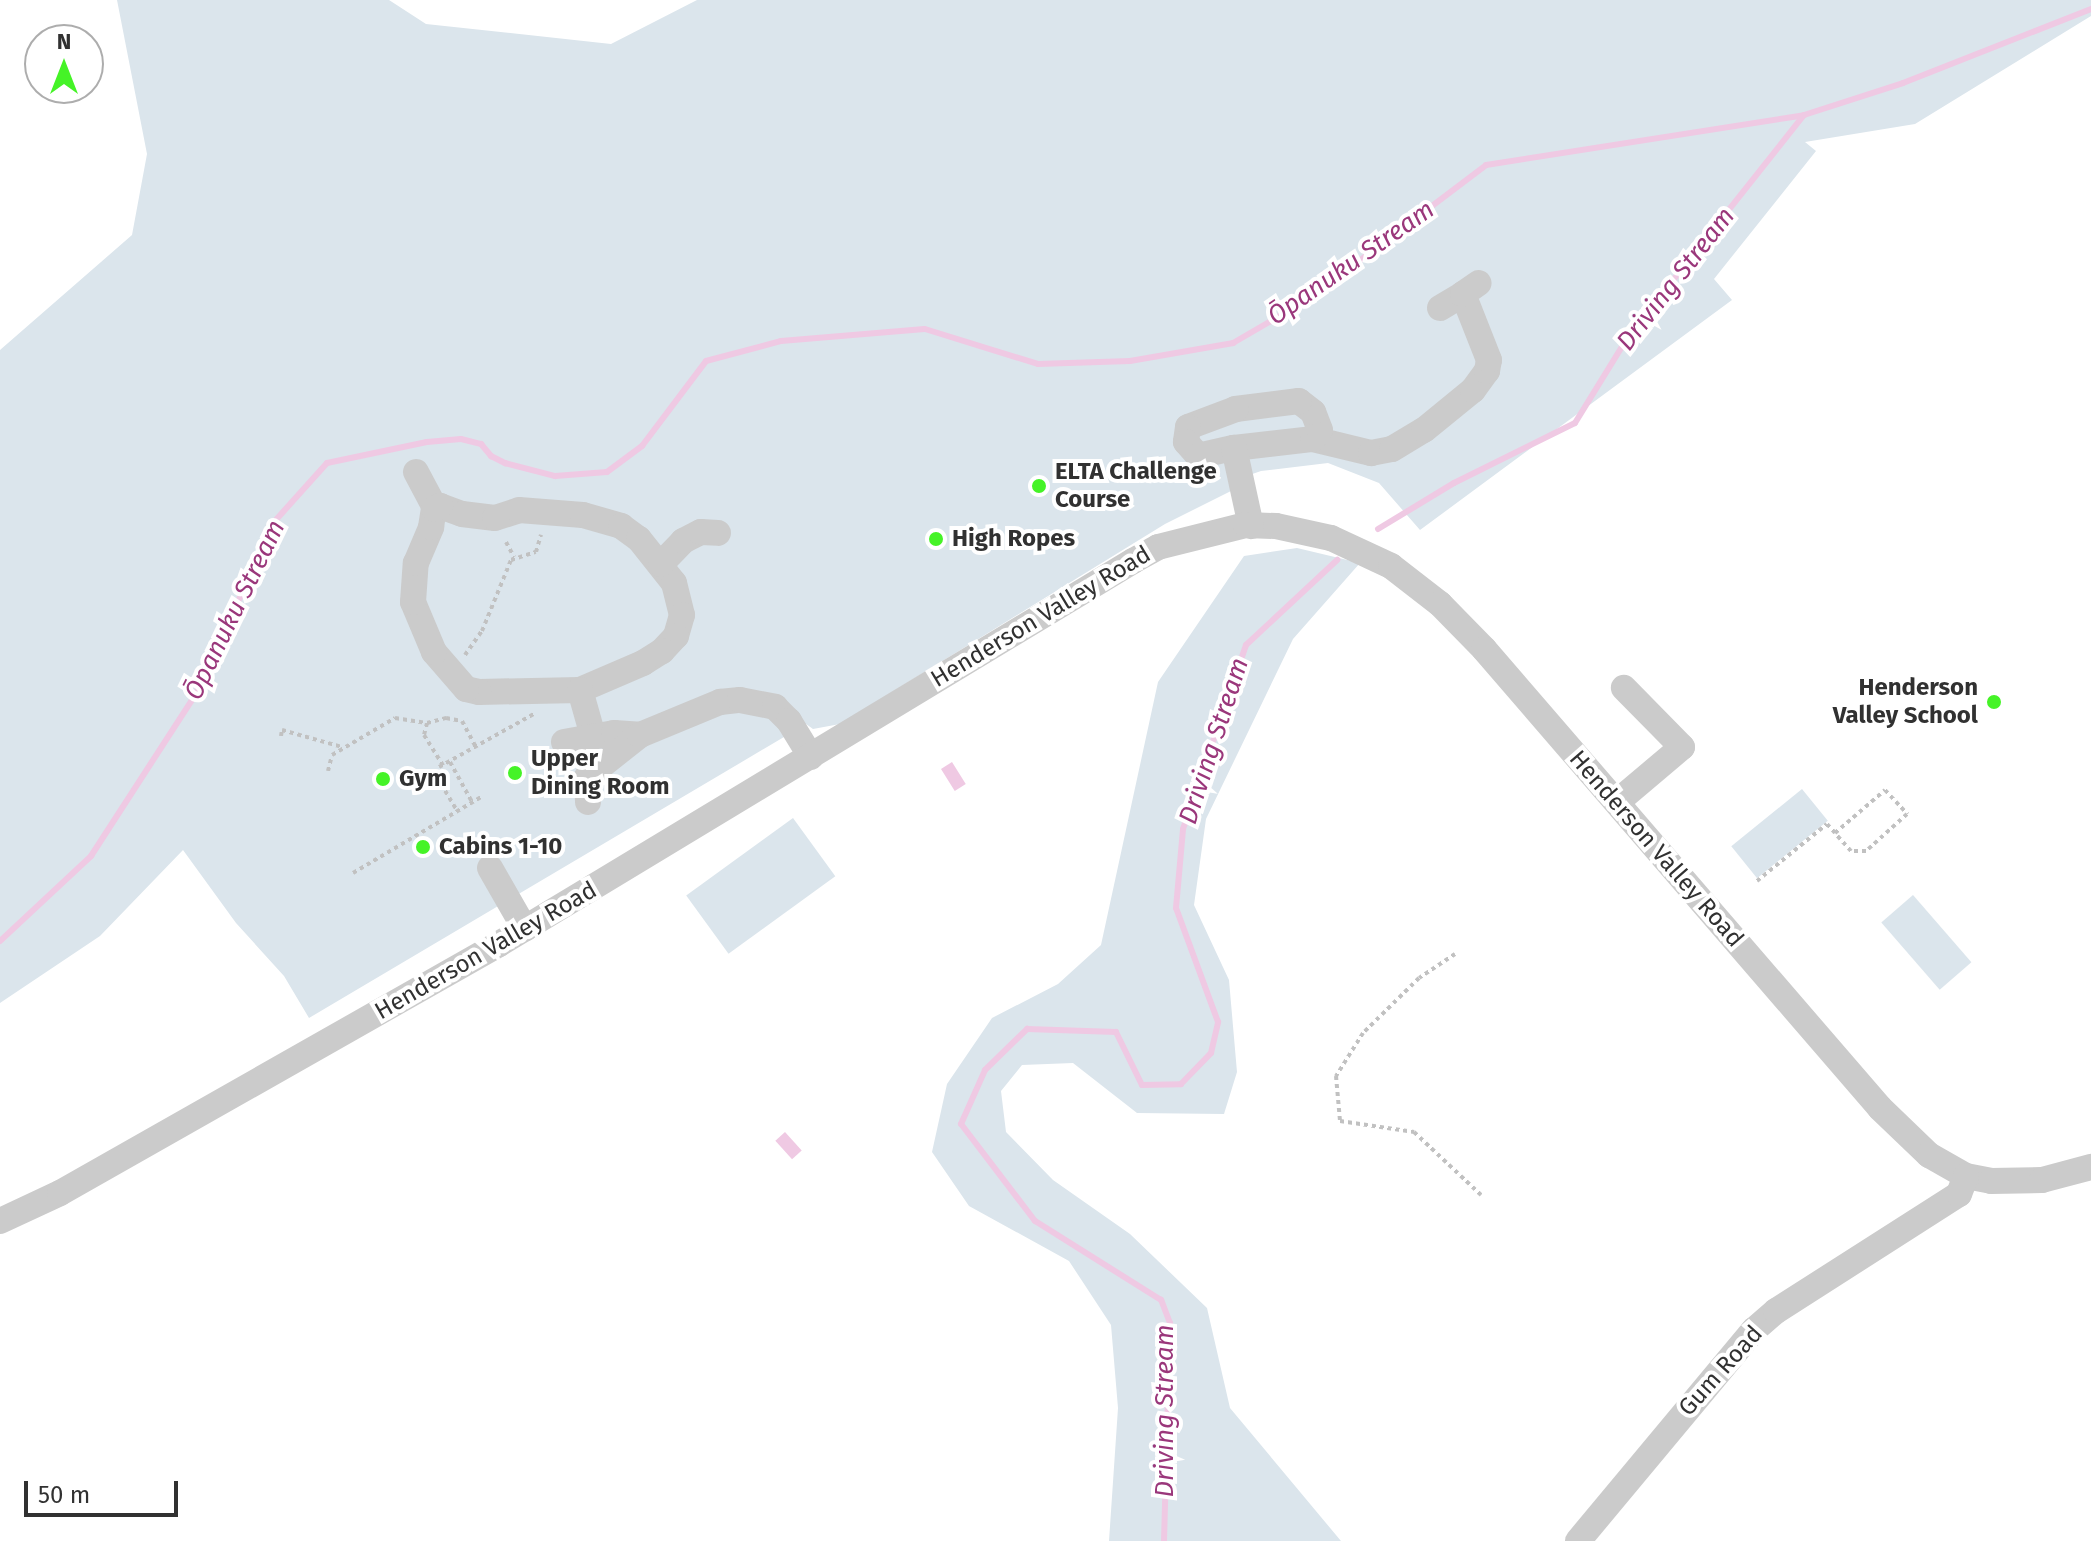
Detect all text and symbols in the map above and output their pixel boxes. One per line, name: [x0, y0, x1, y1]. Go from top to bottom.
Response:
north arrow: [24, 24, 104, 104]
text: N: [57, 28, 71, 55]
water label: Ōpanuku Stream: [1262, 194, 1440, 332]
water label: Driving Stream: [1610, 201, 1742, 357]
place label: ELTA Challenge Course: [1055, 458, 1217, 514]
marker: ELTA Challenge Course: [1030, 477, 1048, 495]
water label: Ōpanuku Stream: [178, 515, 292, 705]
place label: High Ropes: [952, 525, 1075, 553]
marker: High Ropes: [927, 530, 945, 548]
street label: Henderson Valley Road: [926, 540, 1156, 694]
water label: Driving Stream: [1172, 654, 1256, 828]
place label: Henderson Valley School: [1833, 674, 1978, 730]
marker: Henderson Valley School: [1985, 693, 2003, 711]
place label: Upper Dining Room: [531, 745, 670, 801]
street label: Henderson Valley Road: [1563, 745, 1749, 953]
marker: Upper Dining Room: [506, 764, 524, 782]
place label: Gym: [399, 765, 447, 793]
marker: Gym: [374, 770, 392, 788]
place label: Cabins 1-10: [439, 833, 562, 861]
marker: Cabins 1-10: [414, 838, 432, 856]
street label: Henderson Valley Road: [370, 876, 602, 1026]
street label: Gum Road: [1673, 1320, 1769, 1422]
water label: Driving Stream: [1149, 1324, 1181, 1498]
scale bar: [28, 1465, 182, 1515]
text: 50 m: [38, 1481, 90, 1509]

